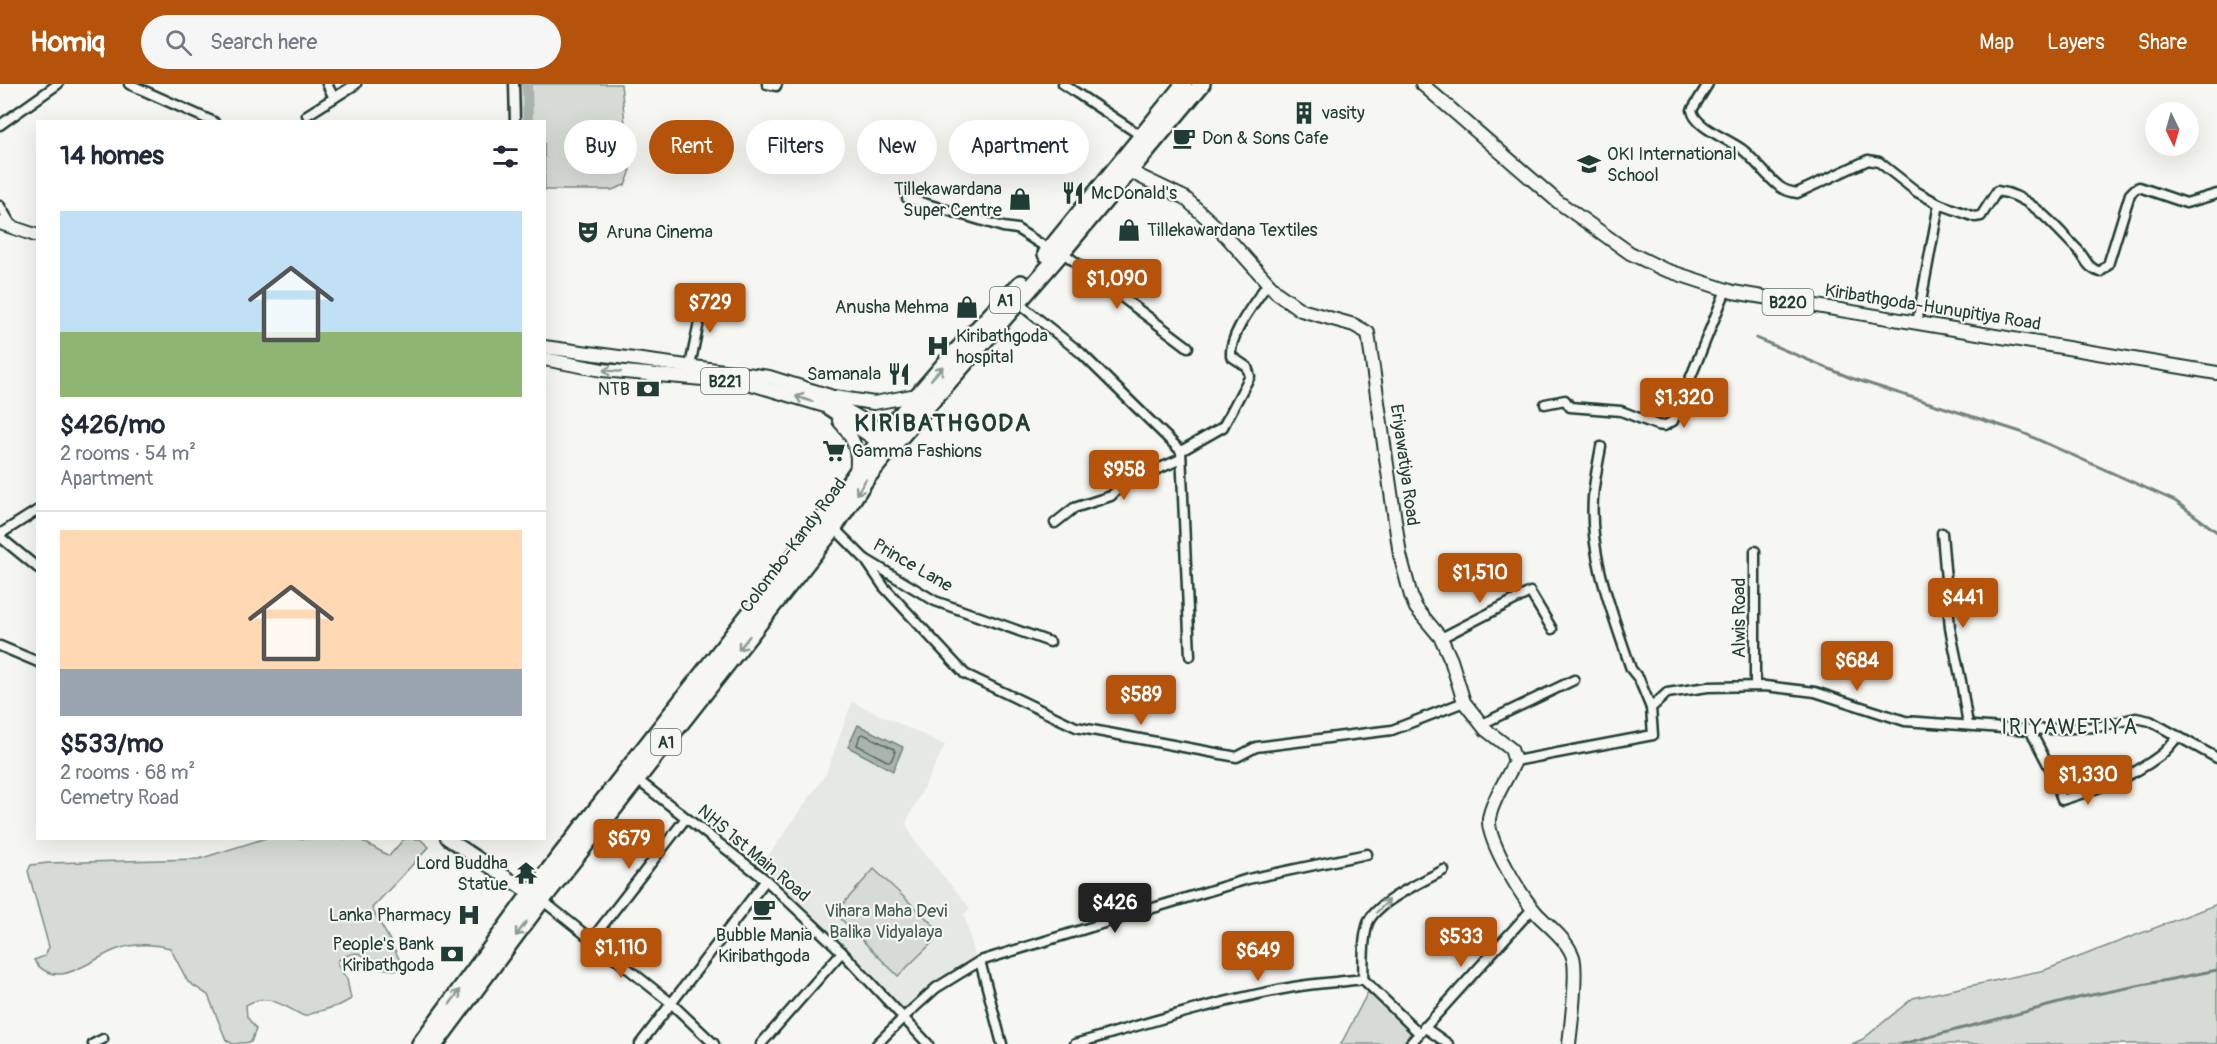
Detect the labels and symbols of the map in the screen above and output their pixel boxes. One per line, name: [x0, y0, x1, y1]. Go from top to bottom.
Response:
building icon: vasity: [1291, 100, 1317, 126]
place label: vasity: [1321, 102, 1365, 125]
north arrow: [2145, 102, 2199, 156]
cafe icon: Don & Sons Cafe: [1171, 125, 1197, 151]
place label: Don & Sons Cafe: [1202, 127, 1329, 150]
place label: OKI International School: [1607, 143, 1737, 187]
school or university icon: OKI International School: [1576, 151, 1602, 177]
place label: Tillekawardana Super Centre: [894, 178, 1002, 222]
restaurant icon: McDonald's: [1060, 180, 1086, 206]
place label: McDonald's: [1091, 182, 1177, 205]
shop icon: Tillekawardana Super Centre: [1007, 186, 1033, 212]
shop icon: Tillekawardana Textiles: [1116, 217, 1142, 243]
theatre icon: Aruna Cinema: [575, 219, 601, 245]
place label: Tillekawardana Textiles: [1147, 219, 1318, 242]
place label: Aruna Cinema: [606, 221, 713, 244]
pin: $1,090: [1068, 259, 1166, 310]
street label: Kiribathgoda-Hunupitiya Road: [1823, 279, 2043, 336]
pin: $729: [674, 283, 746, 334]
road number: A1: [990, 287, 1020, 313]
road number: B220: [1762, 289, 1814, 315]
shop icon: Anusha Mehma: [954, 294, 980, 320]
place label: Anusha Mehma: [835, 296, 949, 319]
place label: Kiribathgoda hospital: [956, 325, 1048, 369]
hospital icon: Kiribathgoda hospital: [925, 333, 951, 359]
restaurant icon: Samanala: [886, 361, 912, 387]
place label: Samanala: [807, 363, 881, 386]
one-way arrow: [603, 365, 623, 376]
one-way arrow: [930, 365, 944, 380]
road number: B221: [701, 368, 749, 394]
bank icon: NTB: [635, 376, 661, 402]
place label: NTB: [598, 378, 630, 401]
pin: $1,320: [1635, 378, 1733, 429]
one-way arrow: [795, 393, 814, 404]
street label: Eriyawatiya Road: [1385, 403, 1424, 527]
district label: KIRIBATHGODA: [854, 409, 1032, 438]
supermarket icon: Gamma Fashions: [821, 438, 847, 464]
place label: Gamma Fashions: [852, 440, 982, 463]
pin: $958: [1088, 450, 1160, 501]
street label: Colombo-Kandy Road: [735, 473, 852, 617]
one-way arrow: [855, 478, 867, 495]
street label: Prince Lane: [869, 533, 957, 597]
pin: $1,510: [1431, 553, 1529, 604]
street label: Alwis Road: [1728, 578, 1751, 658]
pin: $441: [1927, 578, 1999, 629]
one-way arrow: [737, 634, 750, 650]
pin: $684: [1821, 641, 1893, 692]
pin: $589: [1105, 675, 1177, 726]
district label: IRIYAWETIYA: [2001, 714, 2139, 741]
road number: A1: [651, 729, 681, 755]
pin: $1,330: [2039, 755, 2137, 806]
street label: NHS 1st Main Road: [693, 800, 815, 907]
pin: $679: [593, 819, 665, 870]
place label: Lord Buddha Statue: [416, 852, 508, 896]
temple icon: Lord Buddha Statue: [513, 860, 539, 886]
pin: $426: [1079, 883, 1151, 934]
cafe icon: Bubble Mania Kiribathgoda: [751, 896, 777, 922]
one-way arrow: [1376, 899, 1391, 913]
park label: Vihara Maha Devi Balika Vidyalaya: [824, 900, 948, 944]
hospital icon: Lanka Pharmacy: [456, 902, 482, 928]
place label: Lanka Pharmacy: [329, 904, 451, 927]
pin: $533: [1425, 917, 1497, 968]
one-way arrow: [514, 920, 527, 936]
place label: Bubble Mania Kiribathgoda: [716, 924, 812, 968]
pin: $1,110: [572, 928, 670, 979]
pin: $649: [1222, 931, 1294, 982]
place label: People's Bank Kiribathgoda: [332, 933, 434, 977]
bank icon: People's Bank Kiribathgoda: [439, 941, 465, 967]
one-way arrow: [448, 989, 461, 1005]

